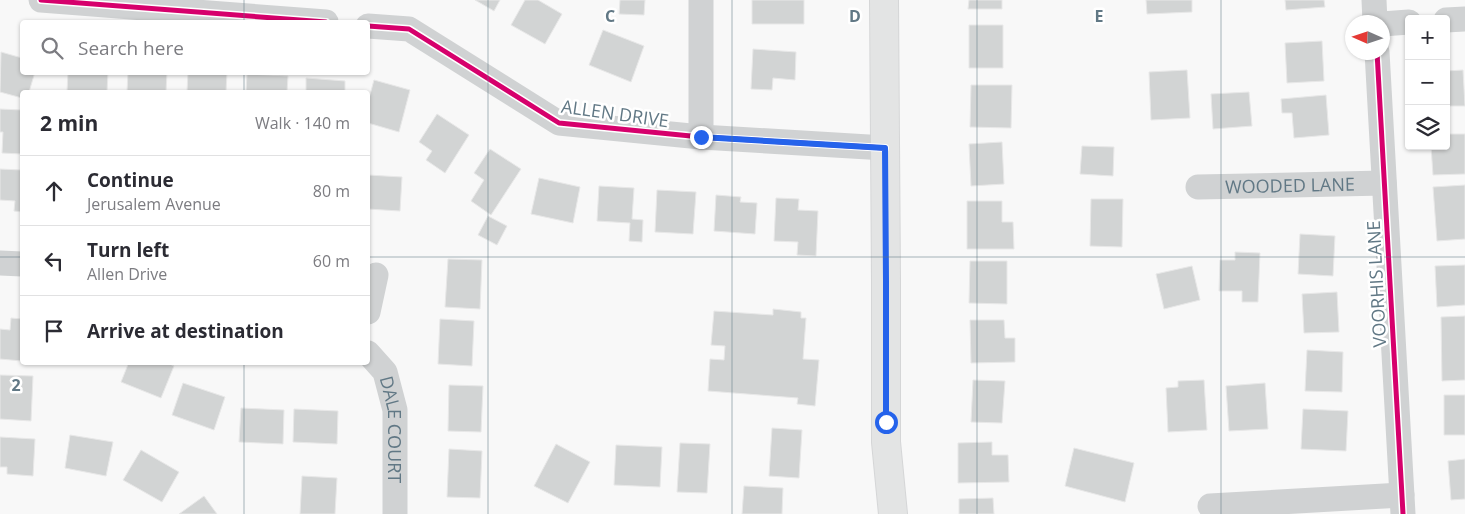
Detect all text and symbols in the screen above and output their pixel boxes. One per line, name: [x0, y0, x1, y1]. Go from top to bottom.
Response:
text: C: [605, 5, 615, 27]
text: D: [849, 5, 861, 27]
text: E: [1095, 5, 1104, 27]
north arrow: [1345, 15, 1390, 60]
map controls: [1405, 15, 1450, 150]
button: +: [1405, 15, 1450, 60]
search box: [20, 20, 370, 75]
icon: search: [38, 34, 66, 62]
text: Search here: [78, 35, 184, 61]
button: −: [1405, 60, 1450, 105]
street label: ALLEN DRIVE: [560, 94, 670, 132]
button: layers: [1405, 105, 1450, 150]
text: 2 min: [40, 109, 98, 137]
text: Walk · 140 m: [255, 112, 350, 134]
route end: [690, 126, 713, 149]
text: Continue: [87, 167, 174, 193]
street label: WOODED LANE: [1225, 172, 1355, 198]
icon: ahead: [40, 177, 68, 205]
text: 80 m: [313, 180, 350, 202]
text: Jerusalem Avenue: [87, 193, 221, 215]
street label: VOORHIS LANE: [1361, 220, 1391, 348]
text: Turn left: [87, 237, 169, 263]
icon: left: [40, 247, 68, 275]
text: 60 m: [313, 250, 350, 272]
text: Allen Drive: [87, 263, 167, 285]
icon: arrive: [40, 317, 68, 345]
text: Arrive at destination: [87, 318, 284, 344]
street label: DALE COURT: [375, 373, 407, 483]
text: 2: [11, 374, 21, 396]
route start: [875, 411, 898, 434]

